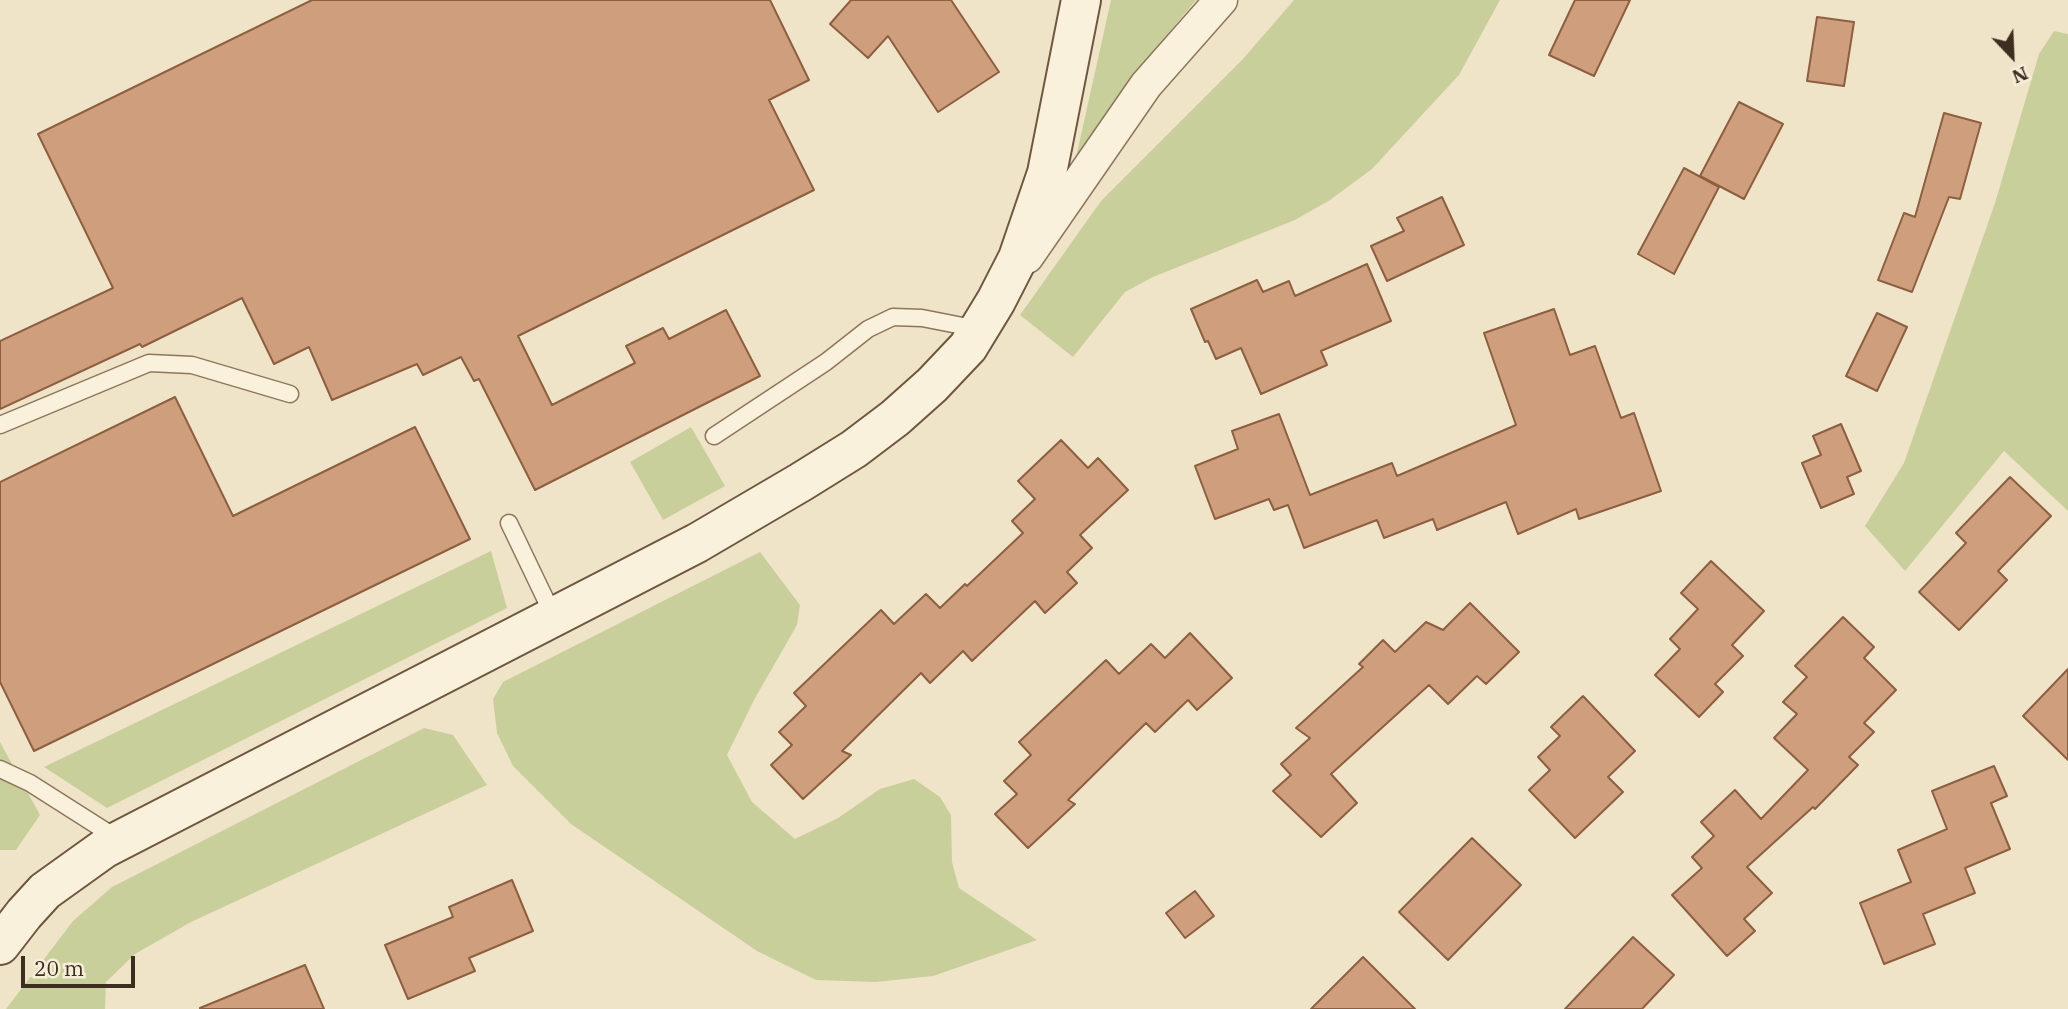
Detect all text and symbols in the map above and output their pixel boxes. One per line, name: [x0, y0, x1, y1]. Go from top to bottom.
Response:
north arrow: [1977, 21, 2047, 91]
text: N: [2009, 61, 2032, 89]
scale bar: [24, 942, 138, 986]
text: 20 m: [34, 954, 84, 982]

